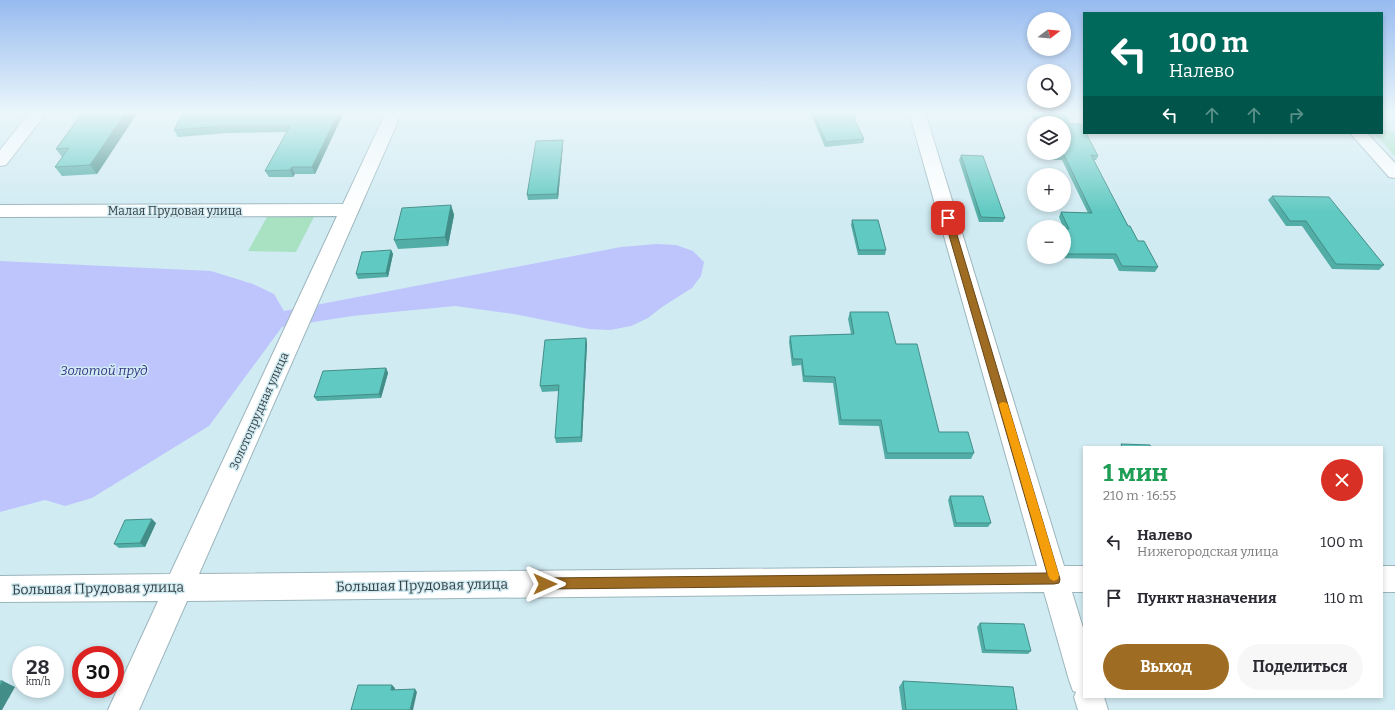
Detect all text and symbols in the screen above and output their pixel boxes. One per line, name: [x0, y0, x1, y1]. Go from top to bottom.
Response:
north arrow: [1027, 12, 1071, 56]
map controls: [1027, 12, 1071, 264]
text: 100 m: [1169, 26, 1248, 59]
icon: left: [1103, 28, 1155, 80]
text: Налево: [1169, 60, 1234, 82]
button: search: [1027, 64, 1071, 108]
icon: left: [1159, 104, 1181, 126]
icon: ahead: [1201, 104, 1223, 126]
icon: ahead: [1243, 104, 1265, 126]
icon: right: [1285, 104, 1307, 126]
button: layers: [1027, 116, 1071, 160]
button: +: [1027, 168, 1071, 212]
pin: [931, 201, 965, 235]
street label: Малая Прудовая улица: [108, 204, 243, 218]
icon: arrive: [937, 207, 959, 229]
button: −: [1027, 220, 1071, 264]
street label: Золотопрудная улица: [227, 350, 291, 472]
water label: Золотой пруд: [60, 363, 148, 378]
text: 1 мин: [1103, 459, 1168, 487]
button: close: [1321, 459, 1363, 501]
text: 210 m · 16:55: [1103, 488, 1176, 503]
text: Налево: [1137, 526, 1192, 544]
icon: left: [1103, 531, 1125, 553]
text: 100 m: [1320, 533, 1363, 551]
text: Нижегородская улица: [1137, 544, 1279, 559]
position arrow: [524, 563, 566, 605]
street label: Большая Прудовая улица: [336, 575, 509, 596]
street label: Большая Прудовая улица: [12, 578, 185, 599]
icon: arrive: [1103, 587, 1125, 609]
text: Пункт назначения: [1137, 589, 1277, 607]
text: 110 m: [1324, 589, 1363, 607]
button: Выход: [1103, 644, 1229, 690]
button: Поделиться: [1237, 644, 1363, 690]
speed limit sign: 30: [72, 646, 124, 698]
text: 28: [26, 655, 50, 679]
text: km/h: [26, 676, 50, 688]

